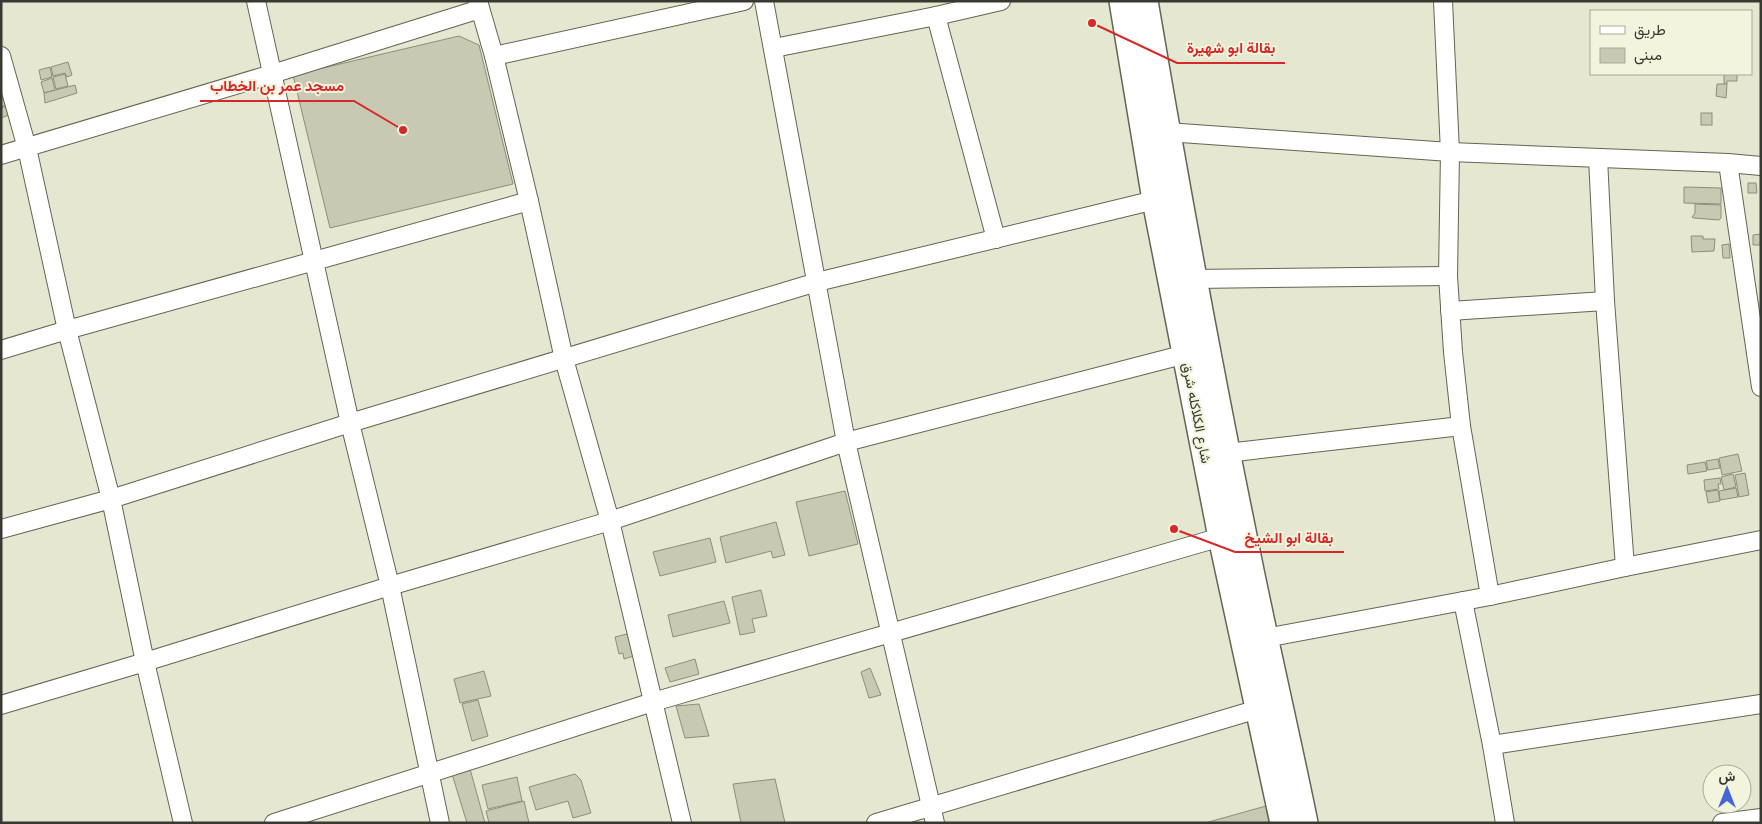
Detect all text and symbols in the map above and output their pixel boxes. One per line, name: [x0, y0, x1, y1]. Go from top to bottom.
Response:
legend: [1590, 10, 1752, 75]
text: طريق: [1634, 21, 1666, 40]
callout: بقالة ابو شهيرة: [1177, 33, 1285, 63]
text: بقالة ابو شهيرة: [1187, 39, 1275, 57]
text: مبنى: [1634, 46, 1662, 65]
callout: مسجد عمر بن الخطاب: [200, 71, 354, 101]
text: مسجد عمر بن الخطاب: [210, 77, 344, 95]
street label: شارع الكلاكله شرق: [1176, 361, 1215, 465]
callout: بقالة ابو الشيخ: [1235, 522, 1344, 552]
text: بقالة ابو الشيخ: [1245, 529, 1333, 548]
north arrow: [1702, 764, 1752, 814]
text: ش: [1719, 768, 1736, 785]

